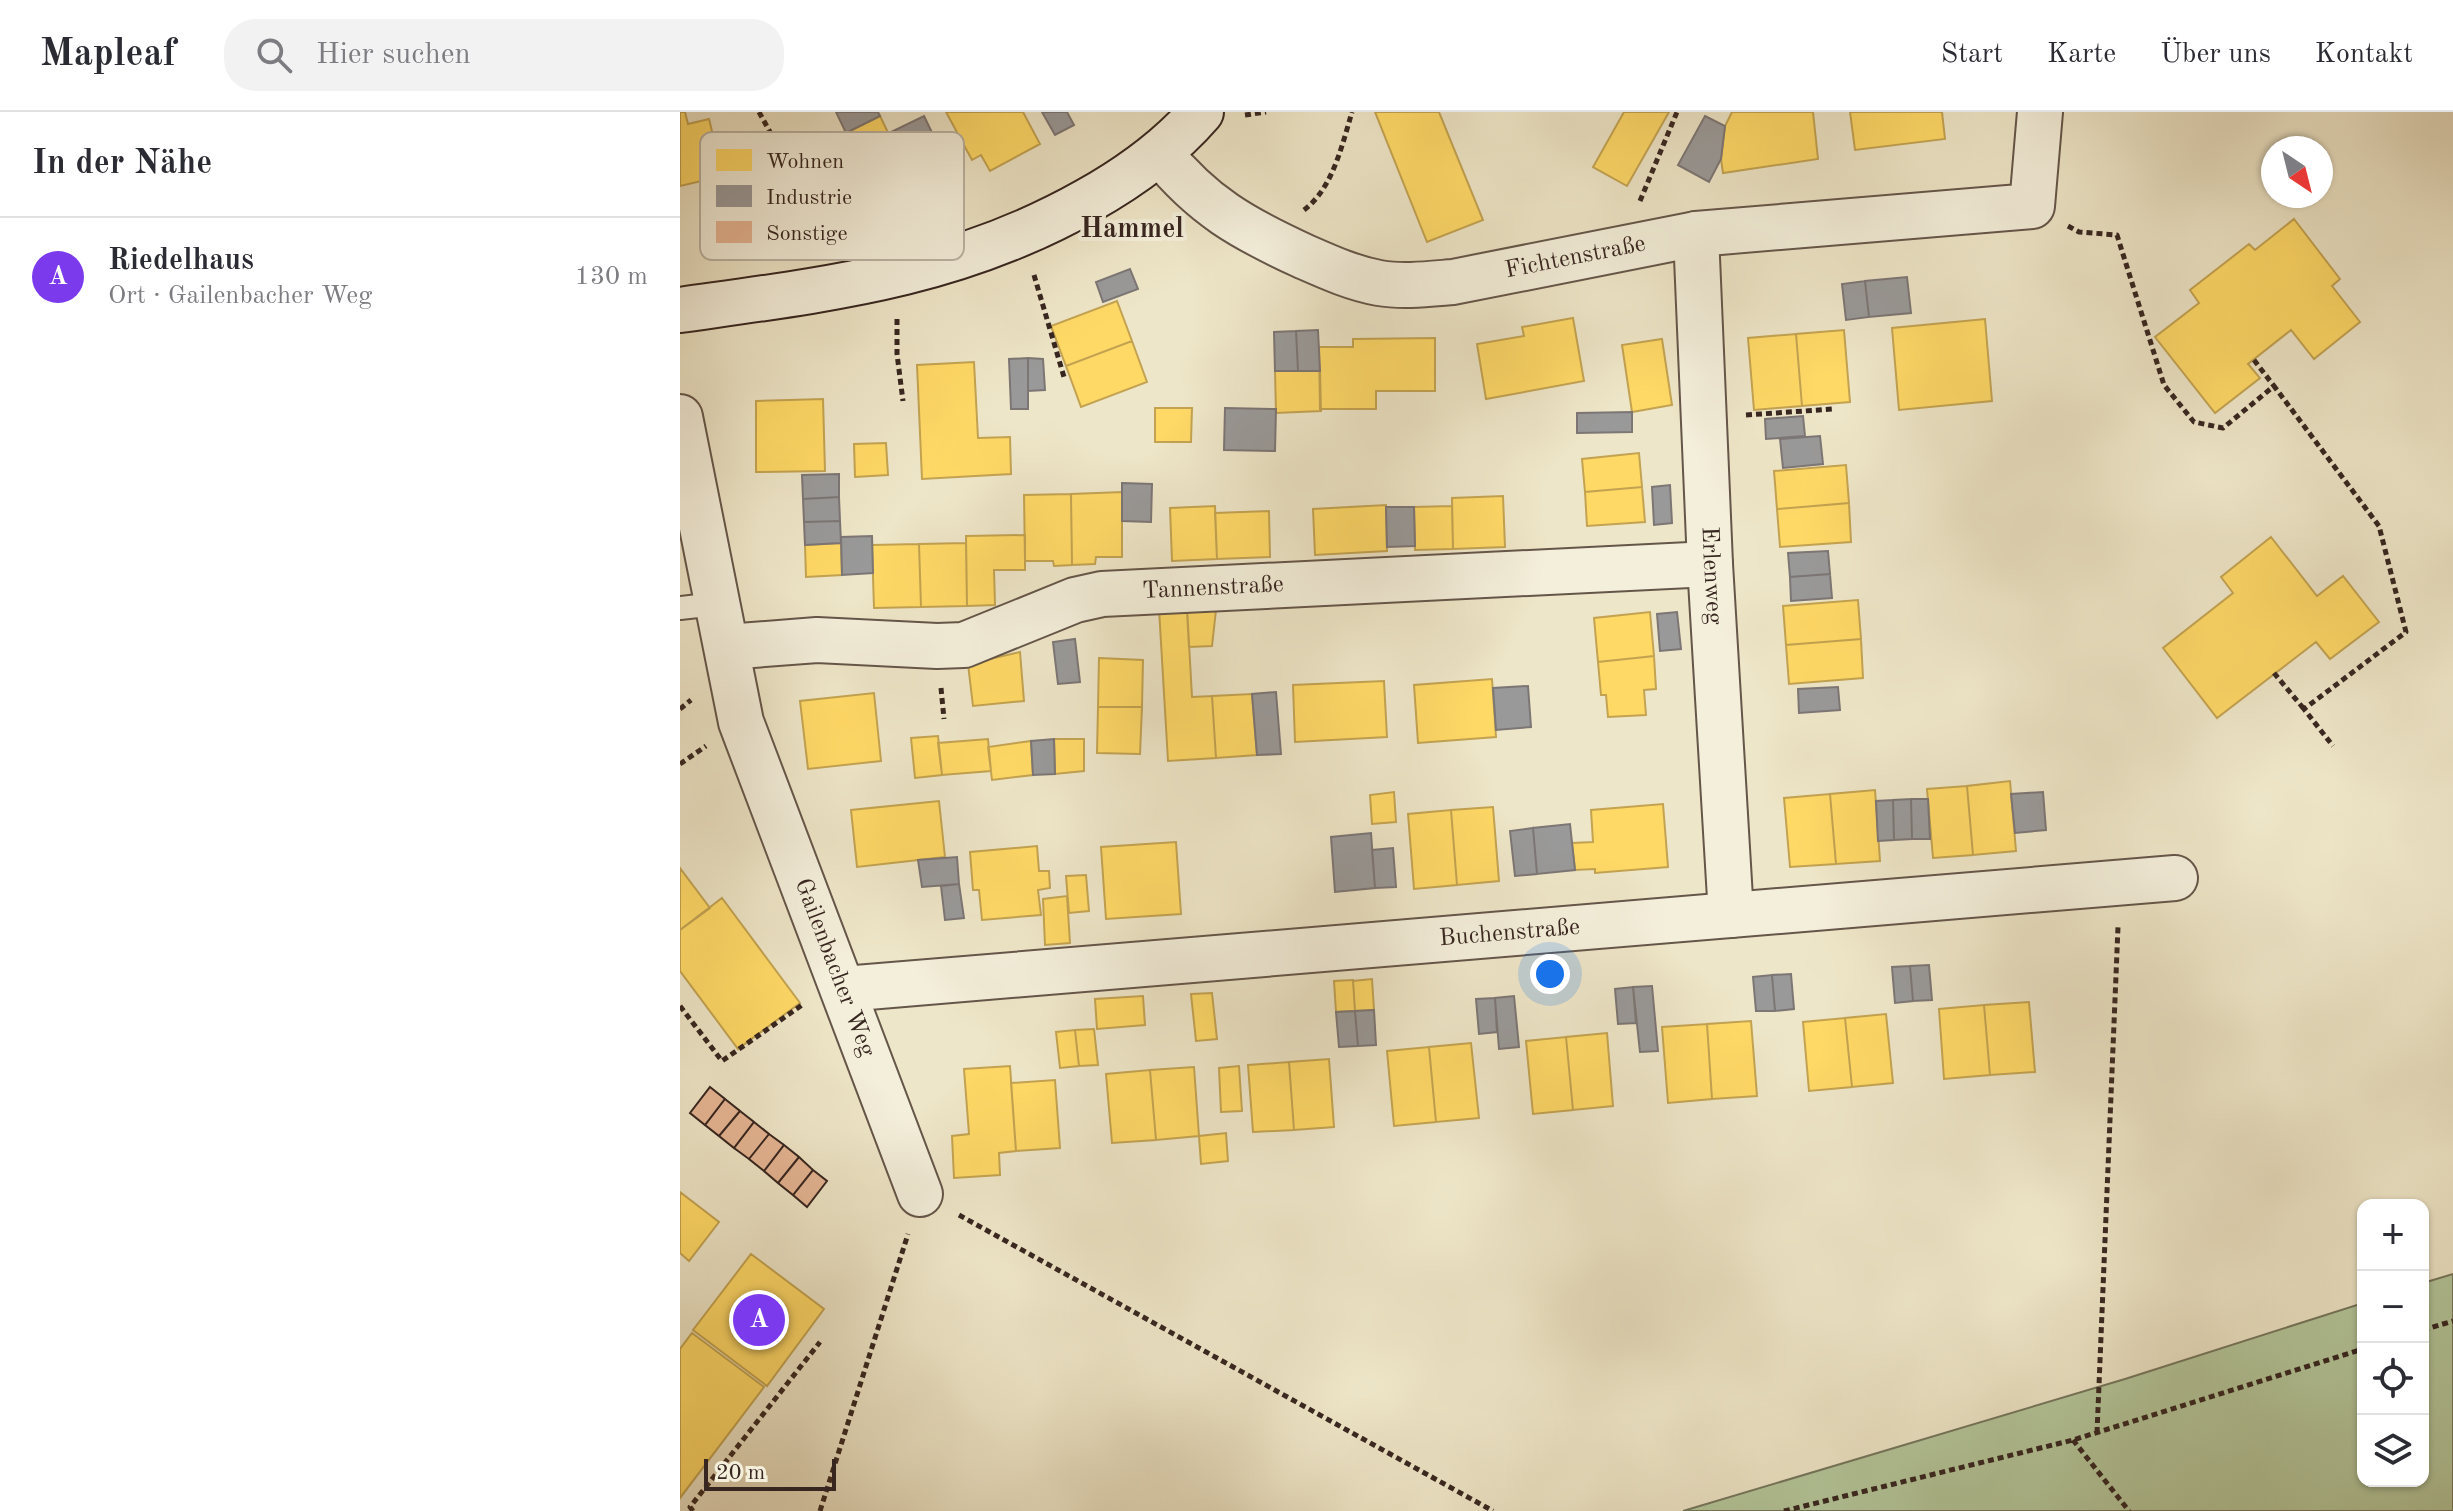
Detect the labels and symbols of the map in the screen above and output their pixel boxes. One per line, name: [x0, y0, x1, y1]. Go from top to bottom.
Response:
legend: [700, 132, 964, 260]
north arrow: [2261, 136, 2333, 208]
text: Wohnen: [766, 151, 844, 173]
text: Industrie: [766, 187, 852, 209]
district label: Hammel: [1080, 216, 1184, 244]
text: Sonstige: [766, 223, 848, 245]
street label: Fichtenstraße: [1503, 232, 1648, 283]
street label: Erlenweg: [1696, 526, 1726, 626]
street label: Tannenstraße: [1142, 573, 1284, 604]
street label: Gailenbacher Weg: [790, 875, 879, 1060]
street label: Buchenstraße: [1438, 916, 1581, 951]
your location: [1530, 954, 1570, 994]
pin: A: [733, 1290, 785, 1350]
scale bar: [704, 1455, 836, 1491]

